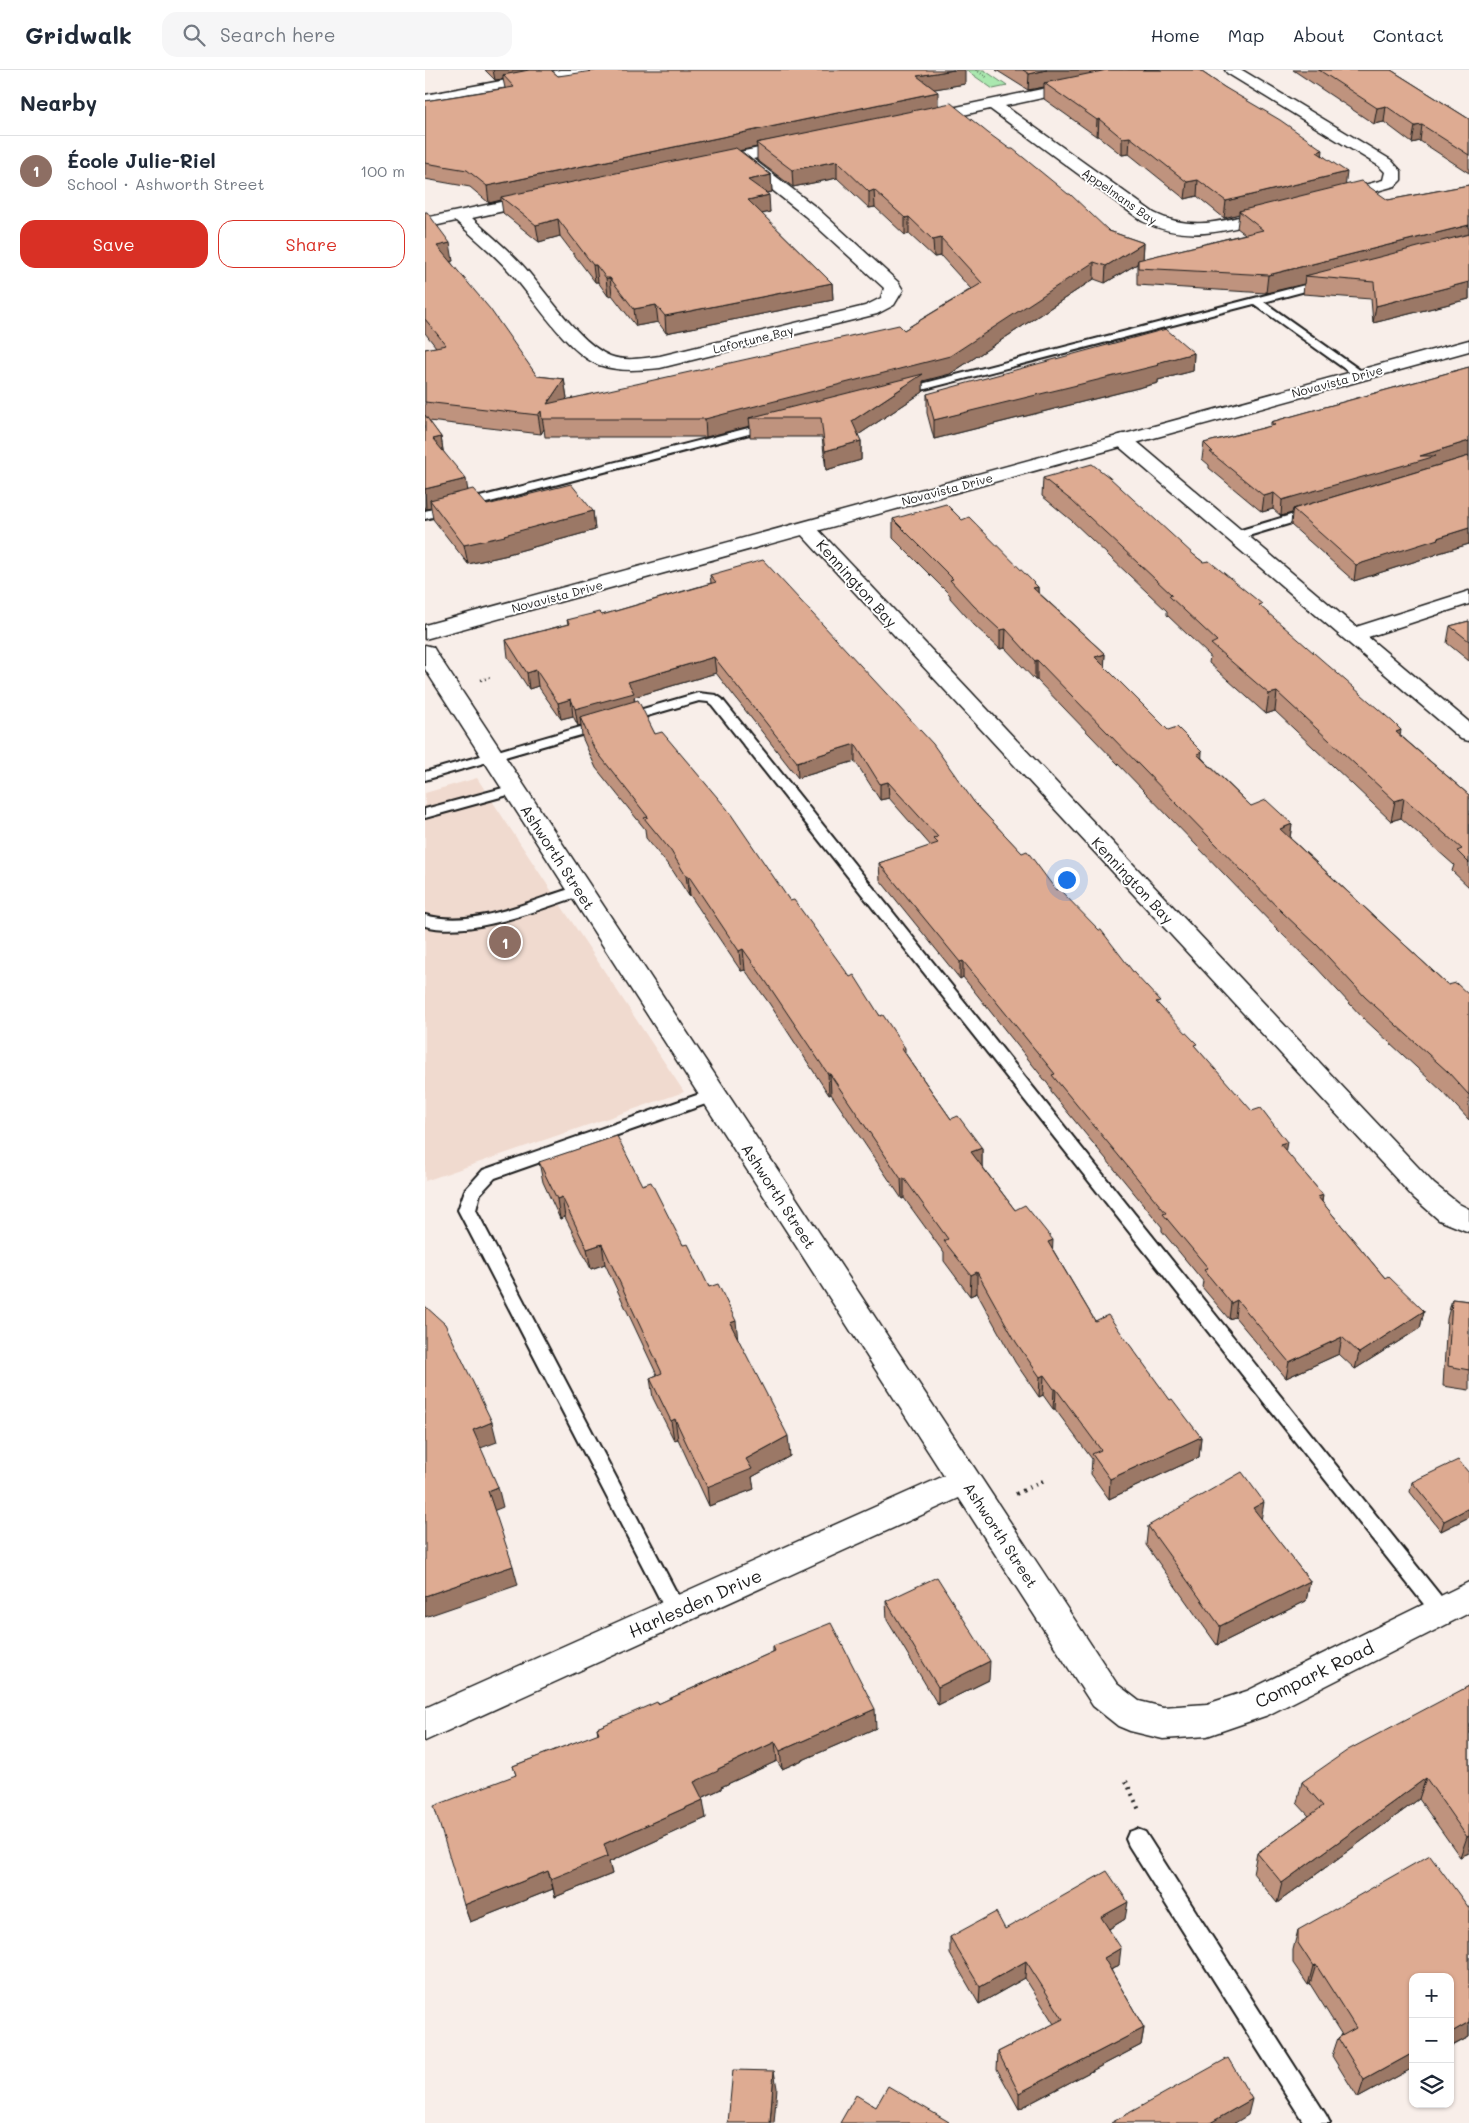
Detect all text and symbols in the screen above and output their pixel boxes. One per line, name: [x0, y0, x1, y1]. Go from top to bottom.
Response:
search box: [162, 12, 512, 57]
text: Gridwalk: [25, 19, 132, 50]
icon: search: [180, 21, 208, 49]
text: Search here: [220, 22, 336, 47]
text: Home: [1151, 23, 1200, 47]
text: Map: [1228, 23, 1264, 47]
text: About: [1292, 23, 1345, 47]
text: Contact: [1373, 23, 1444, 47]
text: Nearby: [20, 89, 97, 116]
text: École Julie-Riel: [67, 148, 216, 173]
text: 1: [32, 160, 40, 181]
text: 100 m: [360, 160, 405, 181]
street label: Appelmans Bay: [1079, 164, 1161, 228]
text: School · Ashworth Street: [67, 173, 265, 194]
button: Save: [20, 220, 208, 268]
button: Share: [218, 220, 405, 268]
street label: Lafortune Bay: [711, 321, 795, 357]
street label: Novavista Drive: [1290, 361, 1384, 401]
street label: Novavista Drive: [900, 469, 994, 509]
street label: Kennington Bay: [812, 535, 902, 631]
street label: Novavista Drive: [510, 576, 604, 616]
street label: Ashworth Street: [516, 800, 600, 914]
street label: Kennington Bay: [1088, 832, 1179, 928]
your location: [1054, 867, 1080, 893]
pin: 1: [489, 923, 521, 961]
street label: Ashworth Street: [737, 1139, 821, 1253]
street label: Ashworth Street: [959, 1478, 1043, 1592]
street label: Harlesden Drive: [625, 1563, 765, 1643]
street label: Compark Road: [1251, 1635, 1377, 1713]
map controls: [1409, 1973, 1454, 2108]
button: +: [1409, 1973, 1454, 2018]
button: −: [1409, 2018, 1454, 2063]
button: layers: [1409, 2063, 1454, 2108]

